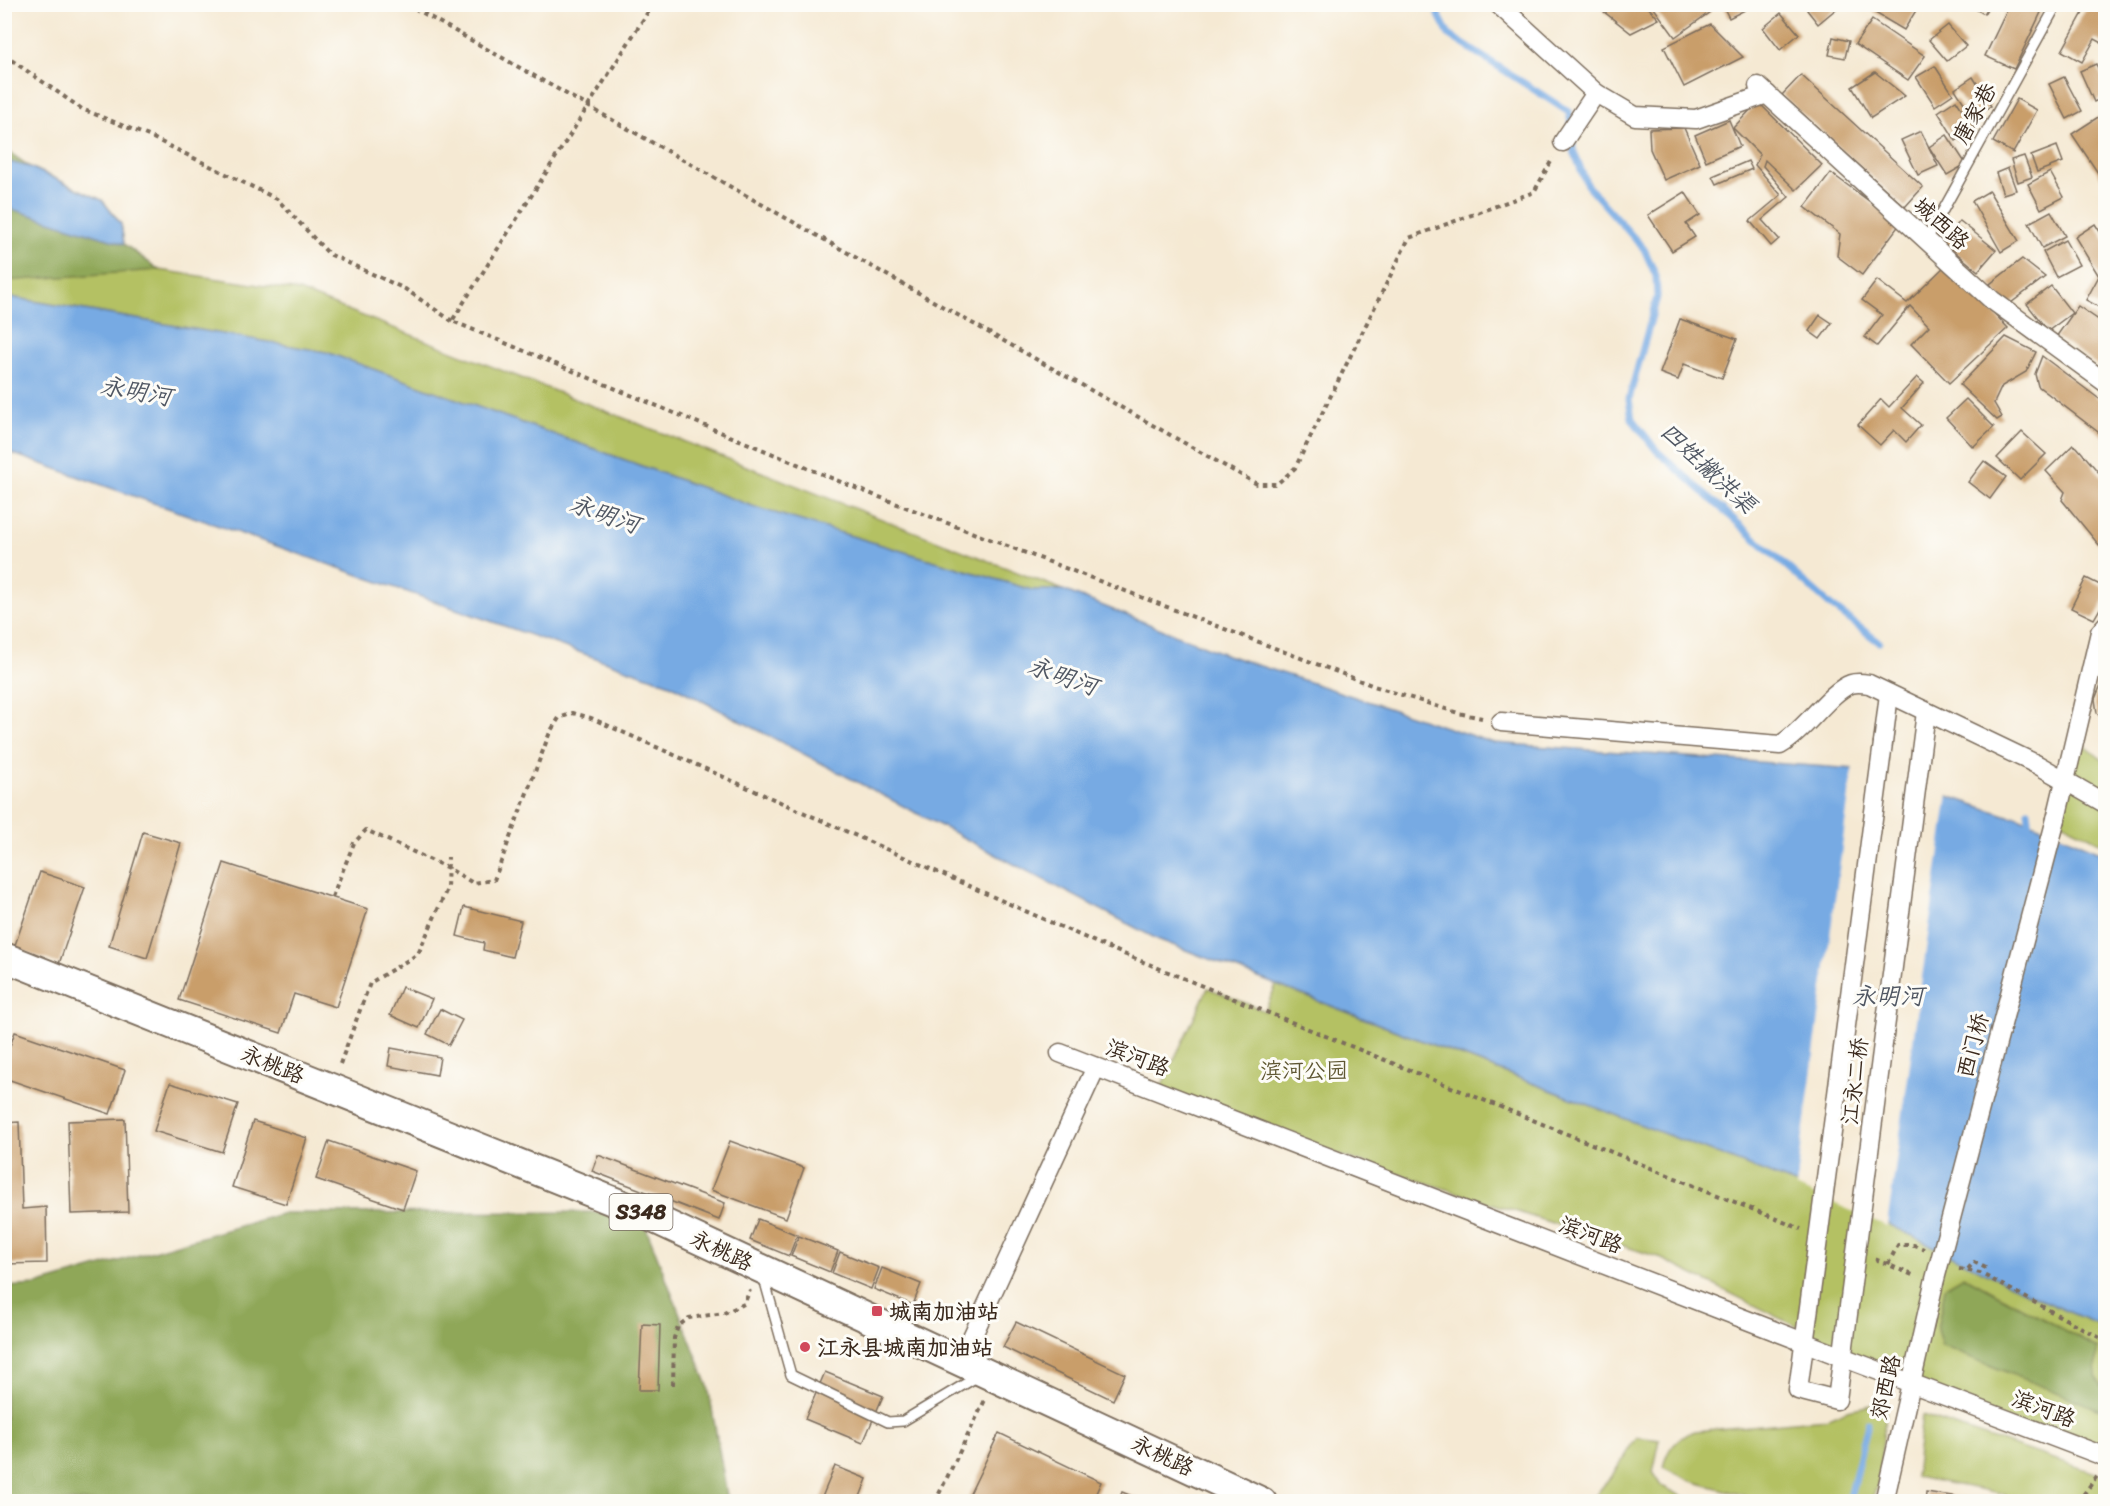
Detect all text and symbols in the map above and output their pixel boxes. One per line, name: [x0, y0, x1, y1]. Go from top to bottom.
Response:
street label: 唐家巷: [1941, 75, 2007, 152]
street label: 城西路: [1904, 187, 1979, 260]
water label: 永明河: [97, 364, 179, 419]
water label: 四姓撇洪渠: [1650, 412, 1768, 526]
water label: 永明河: [564, 482, 650, 547]
water label: 永明河: [1022, 644, 1108, 709]
water label: 永明河: [1852, 975, 1928, 1017]
street label: 西门桥: [1945, 1008, 2000, 1082]
street label: 滨河路: [1100, 1027, 1176, 1088]
street label: 永桃路: [235, 1034, 311, 1095]
street label: 江永二桥: [1830, 1035, 1879, 1127]
park label: 滨河公园: [1260, 1051, 1348, 1090]
road number: S348: [610, 1194, 672, 1230]
street label: 滨河路: [1553, 1204, 1629, 1265]
street label: 永桃路: [684, 1219, 760, 1282]
place label: 城南加油站: [889, 1292, 999, 1331]
marker: 城南加油站: [870, 1304, 884, 1318]
place label: 江永县城南加油站: [817, 1328, 993, 1367]
marker: 江永县城南加油站: [798, 1340, 812, 1354]
street label: 郊西路: [1859, 1351, 1912, 1424]
street label: 滨河路: [2006, 1378, 2082, 1439]
street label: 永桃路: [1125, 1424, 1201, 1487]

